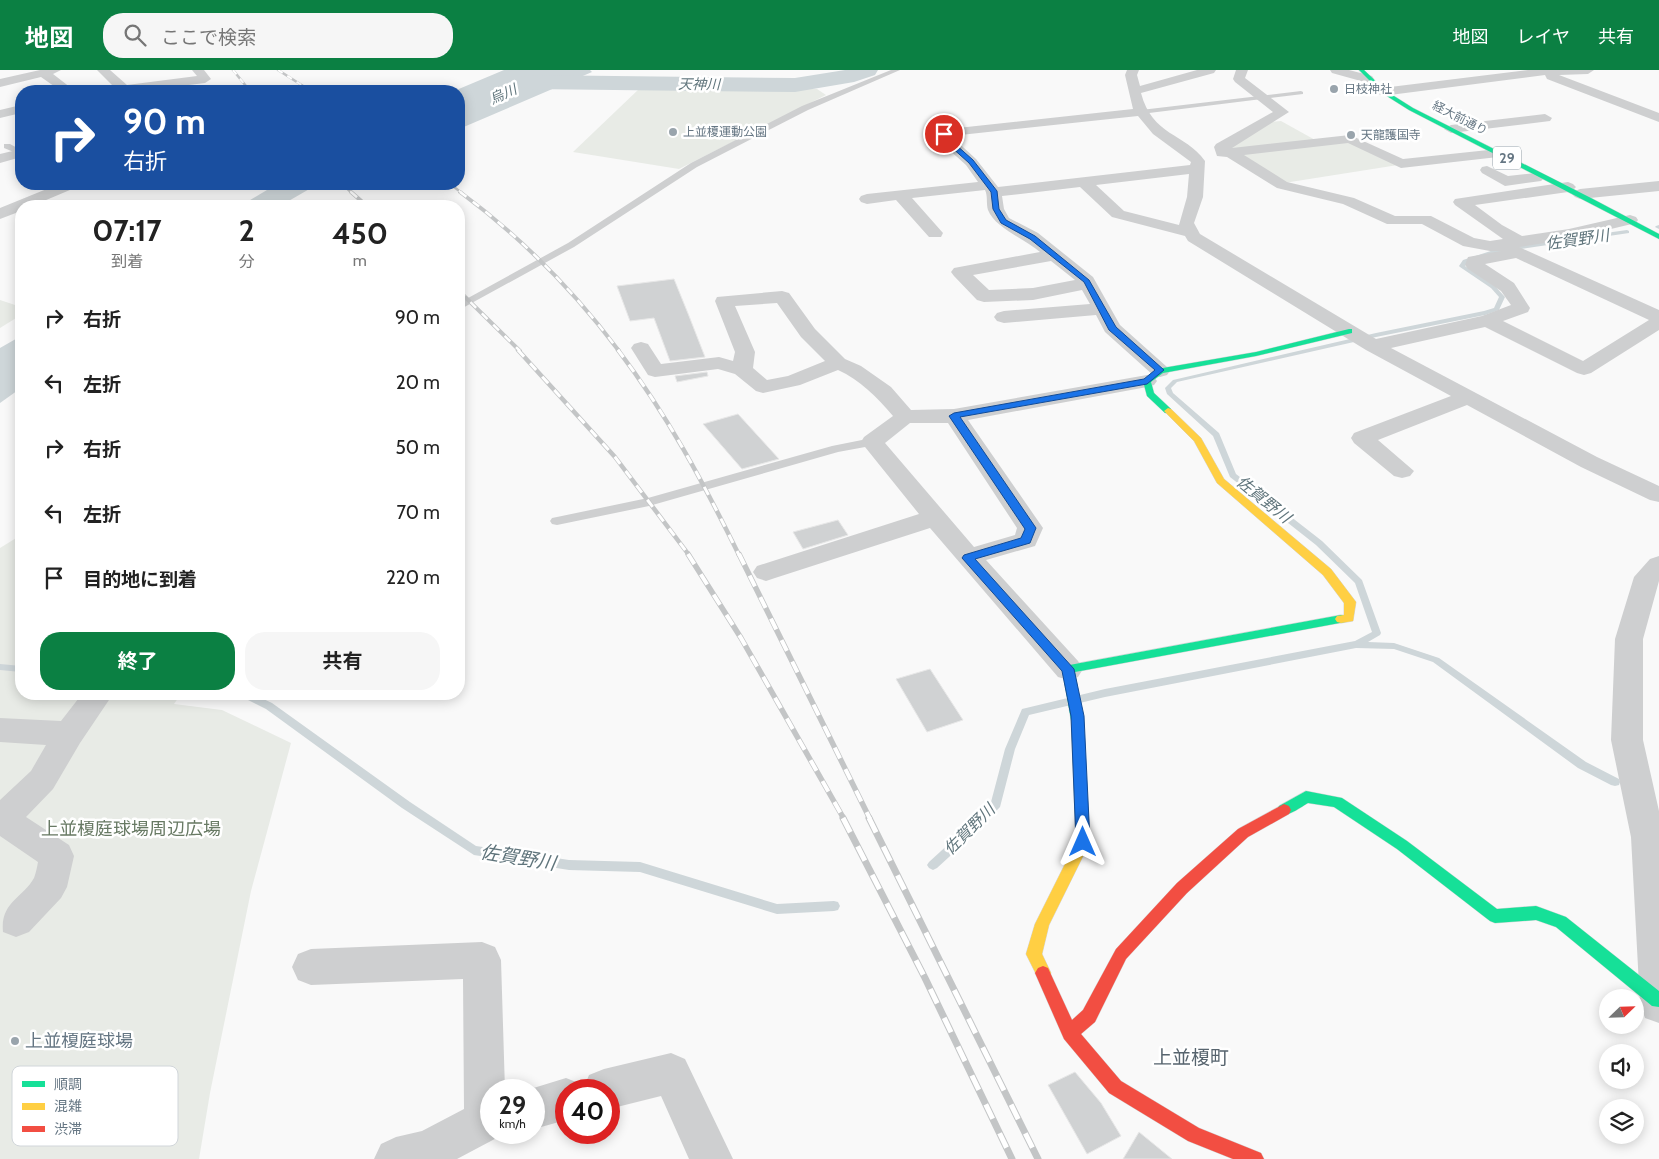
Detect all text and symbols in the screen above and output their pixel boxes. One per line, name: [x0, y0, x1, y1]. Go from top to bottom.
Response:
search box: [103, 13, 453, 58]
icon: search: [121, 21, 149, 49]
text: 地図: [25, 23, 73, 52]
text: ここで検索: [161, 26, 256, 49]
text: 地図: [1453, 26, 1489, 48]
text: レイヤ: [1517, 26, 1570, 48]
text: 共有: [1598, 26, 1634, 48]
water label: 天神川: [678, 75, 722, 93]
water label: 烏川: [487, 79, 521, 108]
place label: 日枝神社: [1344, 81, 1392, 96]
marker: 日枝神社: [1328, 83, 1340, 95]
street label: 経大前通り: [1430, 97, 1490, 138]
text: 90 m: [123, 100, 206, 143]
icon: right: [40, 105, 105, 170]
pin: [923, 113, 965, 155]
icon: arrive: [930, 120, 958, 148]
place label: 上並榎運動公園: [683, 124, 767, 139]
marker: 上並榎運動公園: [667, 126, 679, 138]
place label: 天龍護国寺: [1361, 127, 1421, 142]
marker: 天龍護国寺: [1345, 129, 1357, 141]
road number: 29: [1493, 146, 1521, 170]
text: 右折: [123, 148, 167, 175]
text: 07:17: [92, 212, 162, 249]
text: 2: [239, 212, 255, 249]
text: 450: [332, 215, 388, 252]
water label: 佐賀野川: [1544, 225, 1612, 253]
text: m: [353, 251, 367, 270]
text: 到着: [111, 252, 143, 271]
text: 分: [239, 252, 255, 271]
icon: right: [40, 304, 68, 332]
text: 90 m: [395, 306, 440, 329]
text: 右折: [83, 308, 121, 331]
icon: left: [40, 369, 68, 397]
text: 20 m: [396, 371, 440, 394]
text: 左折: [83, 373, 121, 396]
icon: right: [40, 434, 68, 462]
text: 50 m: [396, 436, 440, 459]
text: 右折: [83, 438, 121, 461]
water label: 佐賀野川: [1233, 472, 1296, 528]
icon: left: [40, 499, 68, 527]
text: 70 m: [396, 501, 440, 524]
text: 左折: [83, 503, 121, 526]
icon: arrive: [40, 564, 68, 592]
text: 220 m: [386, 566, 440, 589]
text: 目的地に到着: [83, 568, 197, 591]
button: 終了: [40, 632, 235, 690]
button: 共有: [245, 632, 440, 690]
water label: 佐賀野川: [940, 799, 1000, 859]
position arrow: [1056, 815, 1108, 867]
park label: 上並榎庭球場周辺広場: [41, 818, 221, 840]
water label: 佐賀野川: [479, 840, 559, 875]
north arrow: [1599, 989, 1644, 1034]
map controls: [1599, 989, 1644, 1144]
place label: 上並榎庭球場: [25, 1030, 133, 1052]
marker: 上並榎庭球場: [9, 1035, 21, 1047]
button: sound: [1599, 1044, 1644, 1089]
district label: 上並榎町: [1153, 1046, 1229, 1069]
legend: [12, 1066, 178, 1146]
text: 順調: [54, 1075, 82, 1093]
speed limit sign: 40: [555, 1079, 620, 1144]
text: 29: [499, 1090, 526, 1120]
text: 混雑: [54, 1097, 82, 1115]
button: layers: [1599, 1099, 1644, 1144]
text: km/h: [499, 1116, 526, 1131]
text: 渋滞: [54, 1120, 82, 1138]

